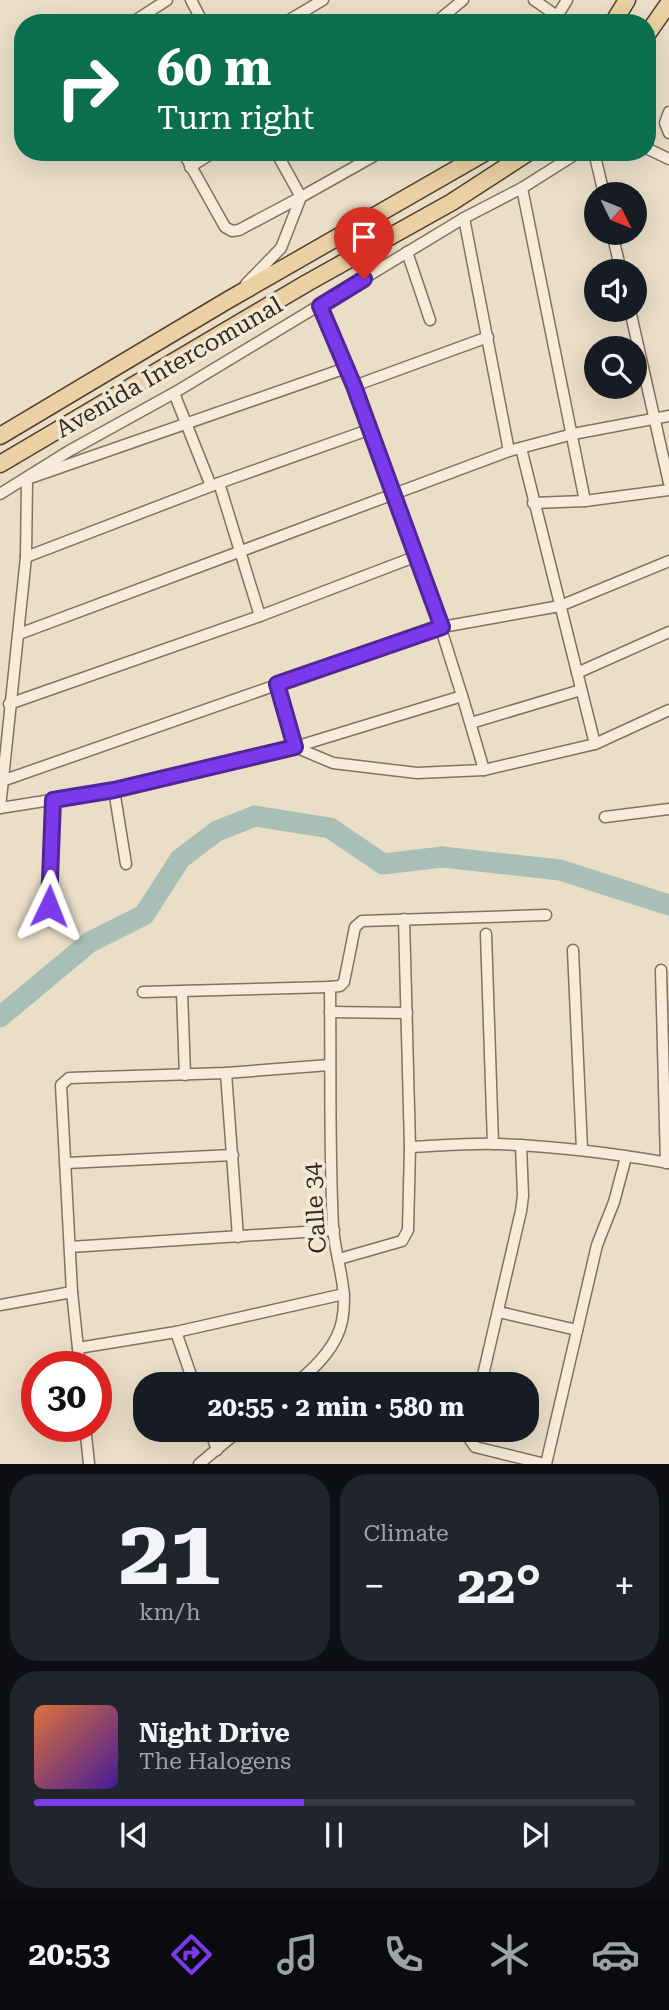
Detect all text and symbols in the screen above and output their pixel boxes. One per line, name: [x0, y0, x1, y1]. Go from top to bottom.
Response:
text: 60 m: [157, 40, 272, 97]
icon: right: [42, 42, 133, 133]
text: Turn right: [157, 99, 314, 137]
north arrow: [584, 182, 648, 245]
map controls: [584, 182, 647, 399]
pin: [334, 207, 394, 279]
icon: arrive: [345, 218, 383, 256]
button: sound: [584, 259, 647, 322]
street label: Avenida Intercomunal: [51, 291, 287, 443]
button: search: [584, 336, 647, 399]
position arrow: [12, 869, 86, 943]
street label: Calle 34: [298, 1161, 332, 1254]
speed limit sign: 30: [21, 1351, 112, 1442]
text: 20:55 · 2 min · 580 m: [208, 1392, 464, 1422]
text: 21: [119, 1500, 221, 1606]
text: Climate: [364, 1520, 449, 1547]
text: 22°: [457, 1555, 541, 1616]
text: −: [364, 1564, 385, 1608]
text: +: [614, 1564, 635, 1608]
text: km/h: [139, 1599, 201, 1626]
text: Night Drive: [139, 1718, 290, 1748]
text: The Halogens: [139, 1748, 291, 1775]
icon: previous: [115, 1816, 153, 1854]
icon: pause: [315, 1816, 353, 1854]
icon: next: [516, 1816, 554, 1854]
icon: directions: [167, 1930, 216, 1979]
icon: music: [273, 1930, 322, 1979]
icon: phone: [379, 1930, 428, 1979]
icon: climate: [485, 1930, 534, 1979]
icon: car: [591, 1930, 640, 1979]
text: 20:53: [29, 1935, 110, 1973]

